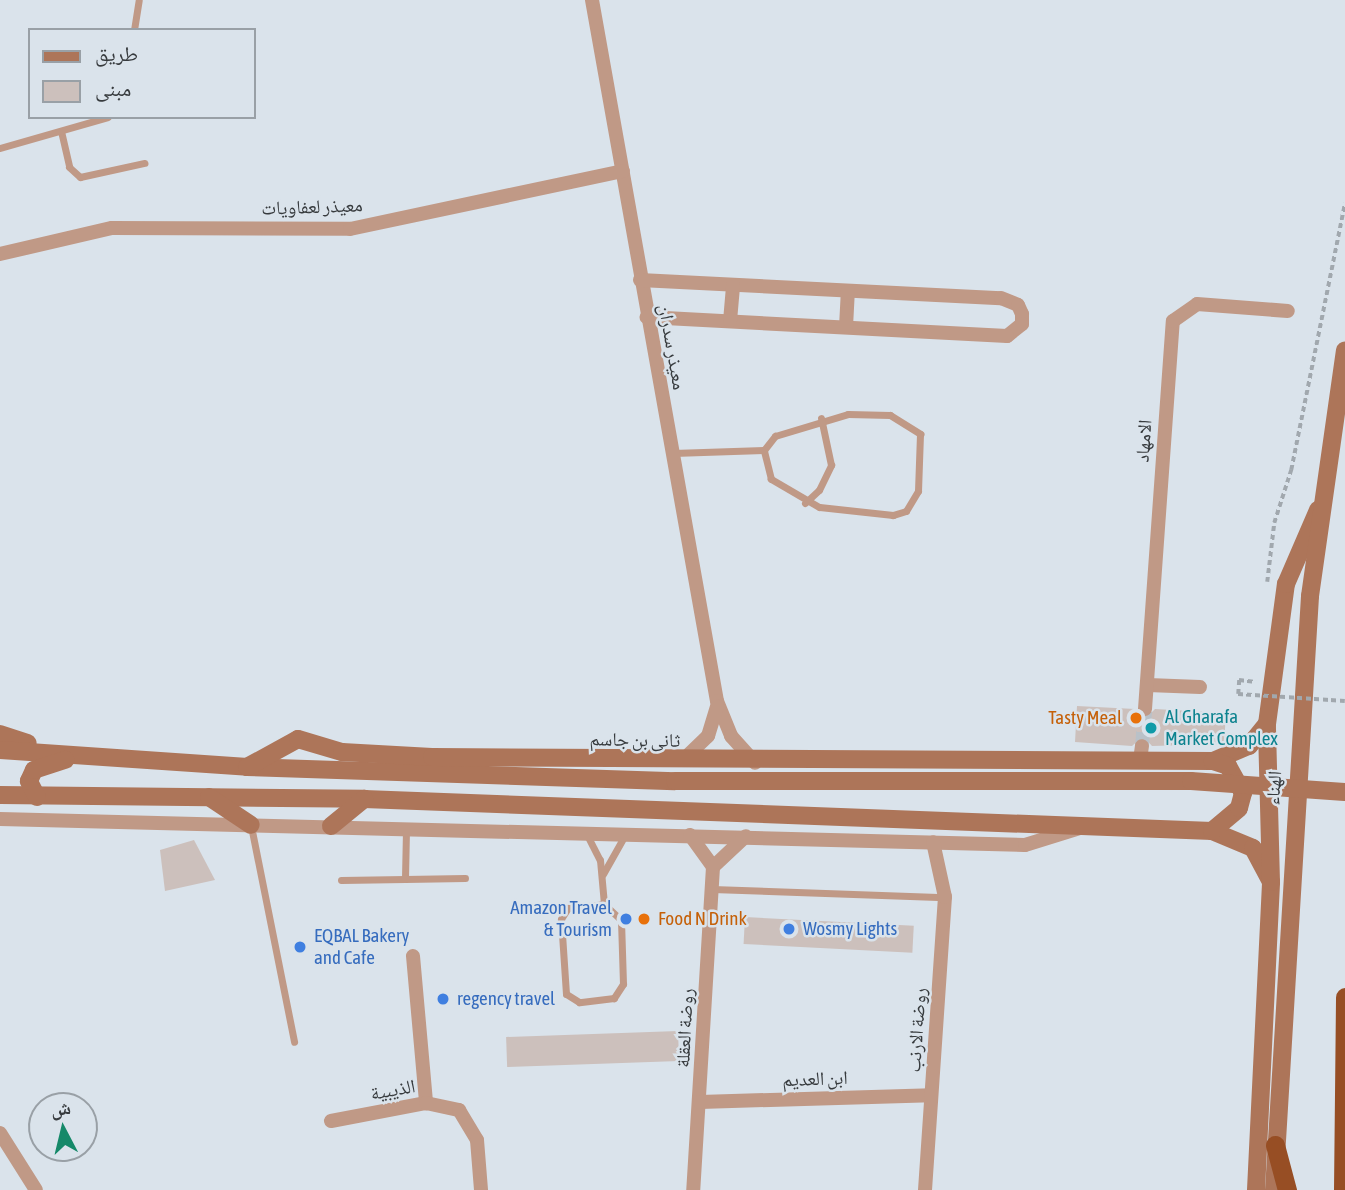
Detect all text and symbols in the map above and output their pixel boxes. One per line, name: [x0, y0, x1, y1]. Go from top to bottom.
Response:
legend: [28, 28, 256, 119]
text: طريق: [95, 41, 138, 65]
text: مبنى: [95, 76, 131, 100]
street label: معيذر لعفاويات: [261, 194, 363, 220]
street label: معيذر سدران: [653, 302, 691, 392]
street label: الامهاد: [1131, 419, 1157, 463]
place label: Al Gharafa Market Complex: [1165, 706, 1278, 750]
place label: Tasty Meal: [1048, 707, 1122, 729]
marker: Tasty Meal: [1128, 710, 1144, 726]
marker: Al Gharafa Market Complex: [1143, 720, 1159, 736]
street label: ثانى بن جاسم: [590, 728, 680, 752]
street label: الهناء: [1261, 770, 1287, 806]
place label: Amazon Travel & Tourism: [510, 897, 612, 941]
place label: Food N Drink: [658, 908, 747, 930]
marker: Amazon Travel & Tourism: [618, 911, 634, 927]
marker: Food N Drink: [636, 911, 652, 927]
place label: Wosmy Lights: [803, 918, 897, 940]
marker: Wosmy Lights: [781, 921, 797, 937]
place label: EQBAL Bakery and Cafe: [314, 925, 409, 969]
marker: EQBAL Bakery and Cafe: [292, 939, 308, 955]
street label: روضة الارنب: [903, 987, 931, 1073]
place label: regency travel: [457, 988, 555, 1010]
street label: روضة العقلة: [672, 988, 698, 1068]
marker: regency travel: [435, 991, 451, 1007]
street label: ابن العديم: [782, 1066, 848, 1092]
street label: الذيبية: [369, 1075, 417, 1105]
north arrow: [28, 1092, 98, 1162]
text: ش: [49, 1096, 72, 1120]

